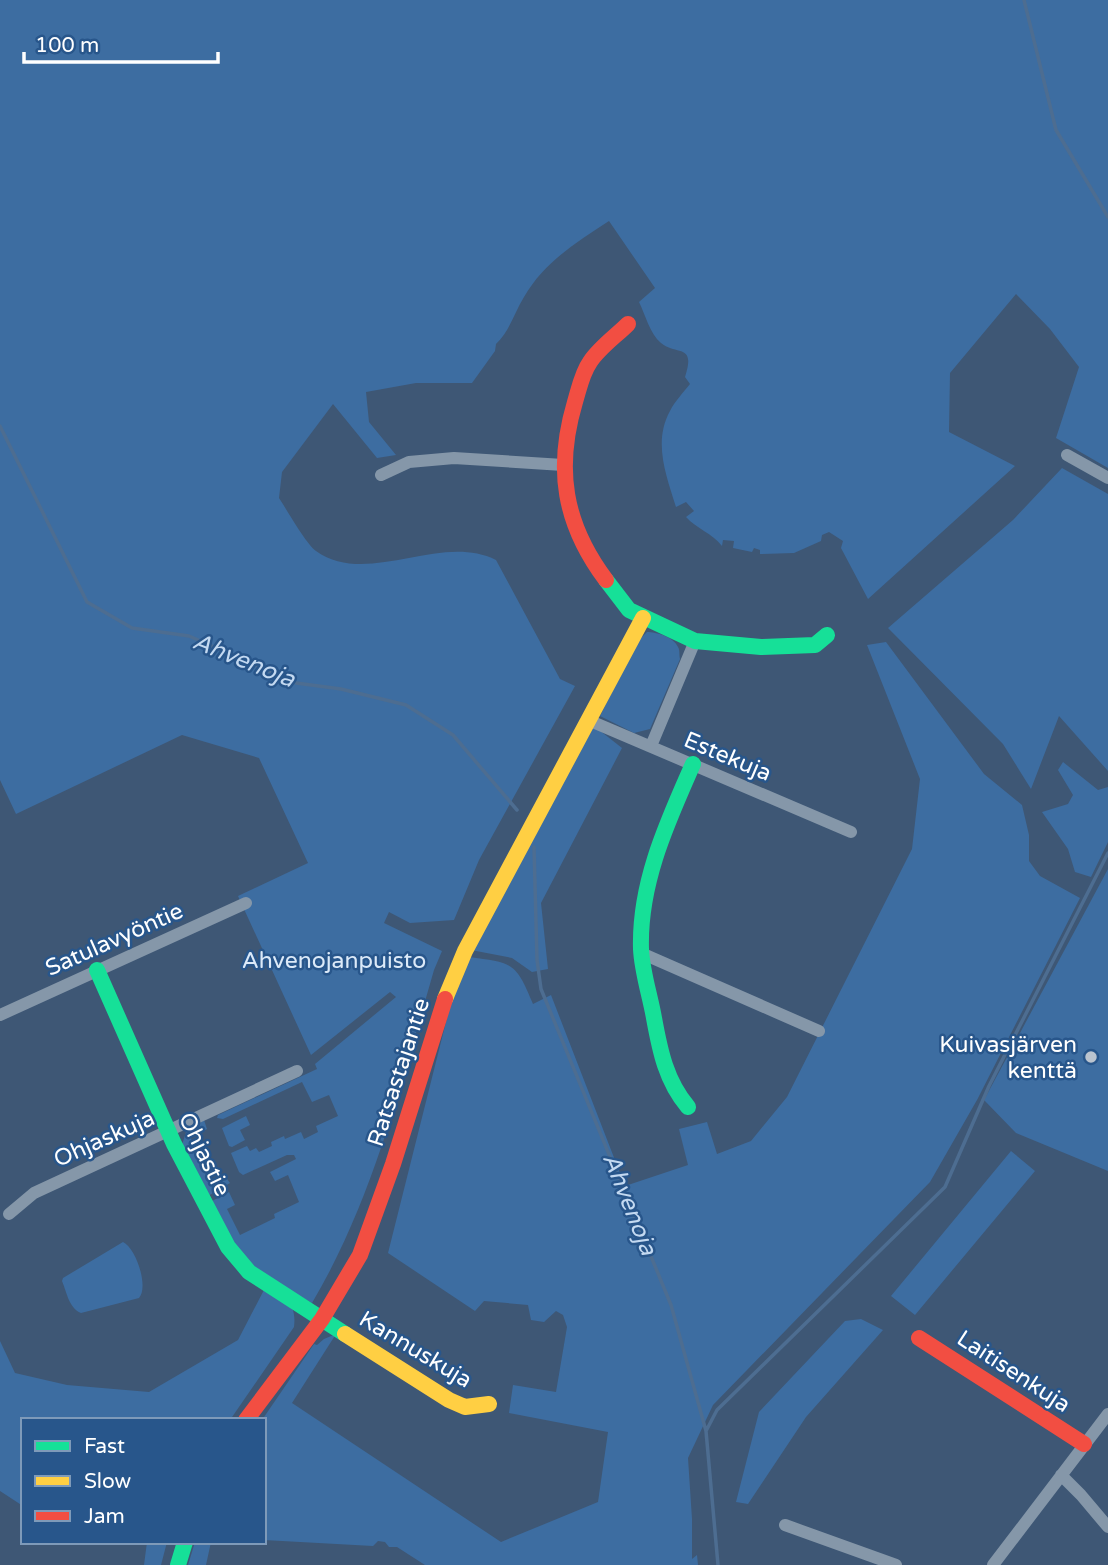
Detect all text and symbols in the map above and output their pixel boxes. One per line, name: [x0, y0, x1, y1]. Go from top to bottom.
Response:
scale bar: [24, 21, 219, 65]
text: 100 m: [35, 33, 99, 58]
water label: Ahvenoja: [189, 627, 299, 694]
street label: Estekuja: [680, 726, 776, 788]
street label: Satulavyöntie: [41, 897, 188, 983]
park label: Ahvenojanpuisto: [242, 947, 426, 975]
street label: Ratsastajantie: [362, 995, 436, 1150]
place label: Kuivasjärven kenttä: [939, 1031, 1077, 1085]
marker: Kuivasjärven kenttä: [1083, 1049, 1099, 1065]
street label: Ohjaskuja: [50, 1104, 159, 1174]
street label: Ohjastie: [172, 1108, 236, 1201]
water label: Ahvenoja: [596, 1149, 663, 1260]
street label: Kannuskuja: [354, 1305, 477, 1394]
street label: Laitisenkuja: [951, 1325, 1076, 1419]
legend: [21, 1418, 266, 1544]
text: Fast: [84, 1434, 125, 1459]
text: Slow: [84, 1469, 132, 1494]
text: Jam: [84, 1504, 125, 1529]

